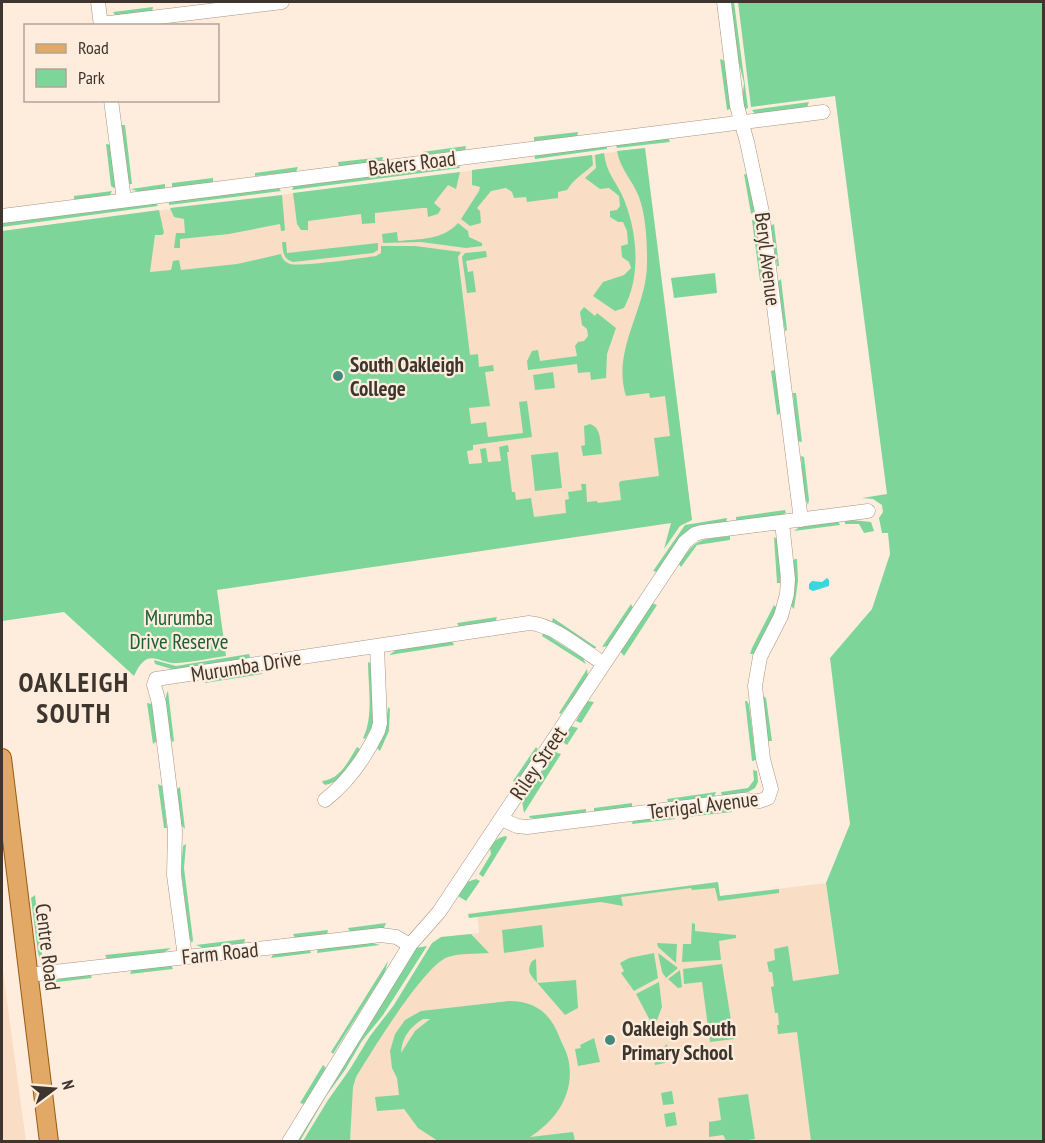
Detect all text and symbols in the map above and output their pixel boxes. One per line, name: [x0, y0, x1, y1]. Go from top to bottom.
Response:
legend: [24, 24, 219, 102]
text: Road: [78, 36, 109, 59]
text: Park: [78, 66, 105, 89]
street label: Bakers Road: [367, 144, 457, 182]
street label: Beryl Avenue: [749, 211, 787, 307]
place label: South Oakleigh College: [350, 351, 464, 402]
marker: South Oakleigh College: [331, 369, 345, 383]
park label: Murumba Drive Reserve: [130, 604, 228, 655]
street label: Murumba Drive: [189, 644, 303, 688]
district label: OAKLEIGH SOUTH: [18, 665, 130, 730]
street label: Riley Street: [504, 721, 573, 805]
street label: Terrigal Avenue: [646, 785, 760, 825]
street label: Centre Road: [29, 902, 67, 992]
street label: Farm Road: [180, 936, 260, 970]
place label: Oakleigh South Primary School: [622, 1015, 736, 1066]
marker: Oakleigh South Primary School: [603, 1033, 617, 1047]
north arrow: [24, 1059, 84, 1119]
text: N: [58, 1078, 79, 1092]

